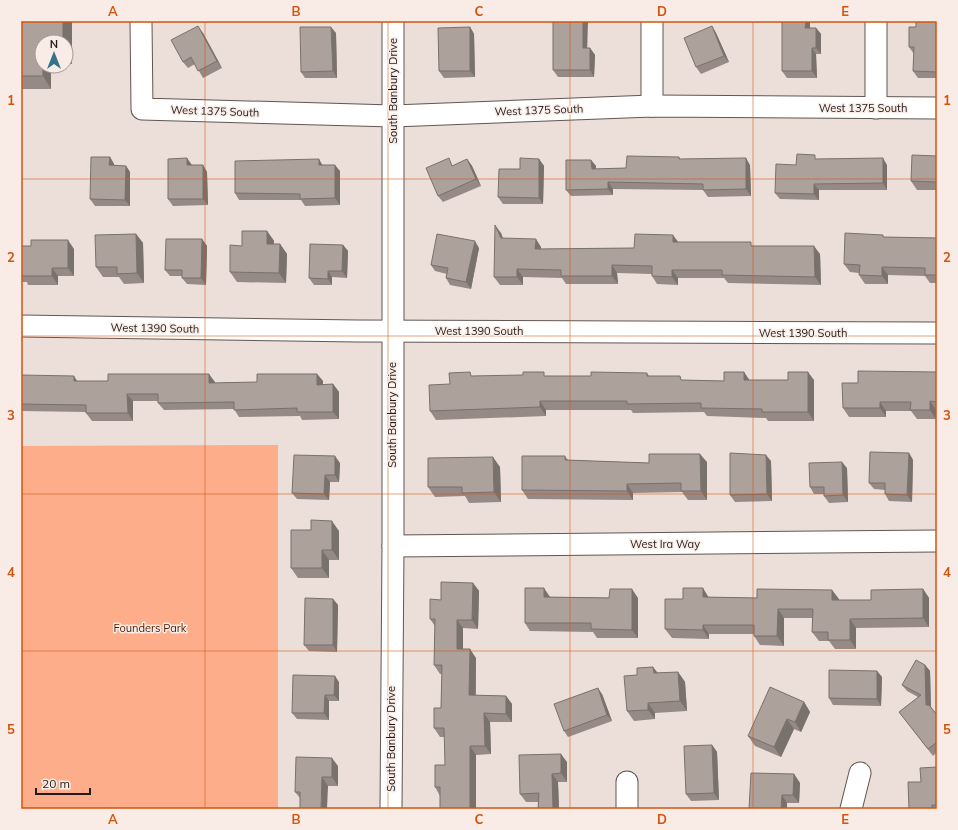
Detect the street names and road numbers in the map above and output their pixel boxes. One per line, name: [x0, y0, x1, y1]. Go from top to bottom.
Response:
street label: South Banbury Drive: [386, 38, 400, 144]
street label: West 1375 South: [494, 101, 584, 119]
street label: West 1375 South: [819, 101, 907, 115]
street label: West 1375 South: [170, 102, 260, 120]
street label: West 1390 South: [111, 320, 199, 336]
street label: West 1390 South: [435, 324, 523, 338]
street label: West 1390 South: [759, 326, 847, 340]
street label: South Banbury Drive: [385, 362, 399, 468]
street label: West Ira Way: [630, 537, 700, 551]
street label: South Banbury Drive: [384, 686, 398, 792]

